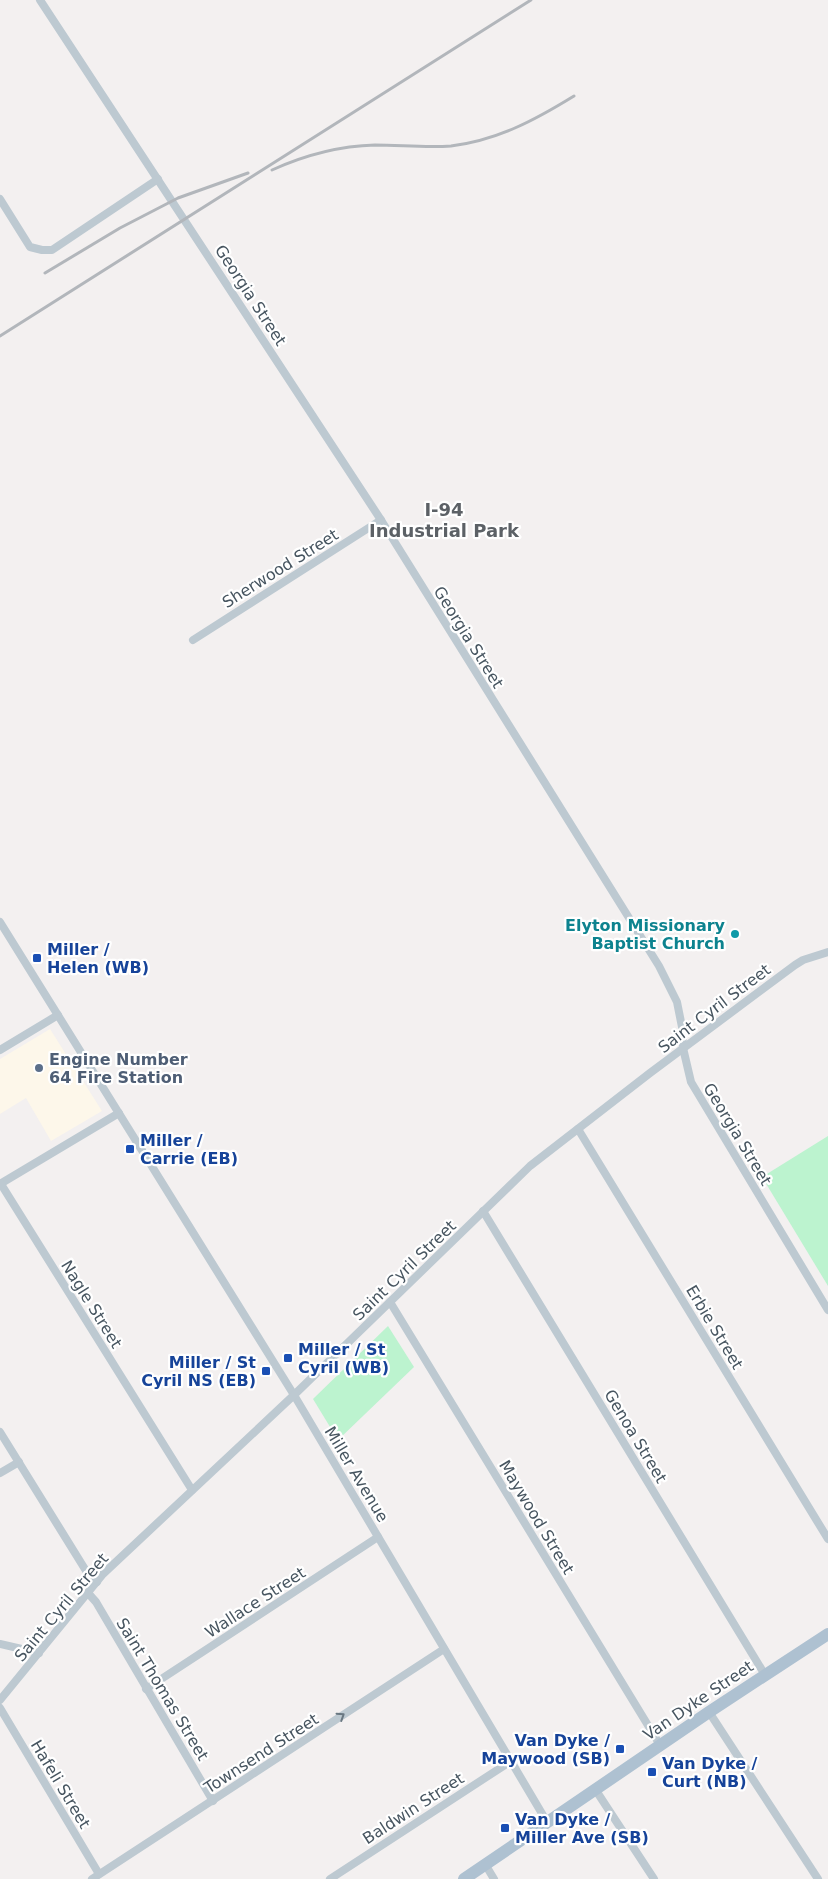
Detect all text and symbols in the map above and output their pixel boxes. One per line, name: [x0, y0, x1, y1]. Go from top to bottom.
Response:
street label: Georgia Street: [211, 241, 290, 349]
district label: I-94 Industrial Park: [369, 499, 520, 541]
street label: Sherwood Street: [219, 525, 342, 612]
street label: Georgia Street: [430, 583, 507, 692]
place label: Elyton Missionary Baptist Church: [565, 916, 726, 953]
marker: Elyton Missionary Baptist Church: [729, 928, 741, 940]
place label: Miller / Helen (WB): [47, 940, 149, 977]
marker: Miller / Helen (WB): [31, 952, 43, 964]
street label: Saint Cyril Street: [654, 960, 774, 1057]
place label: Engine Number 64 Fire Station: [49, 1050, 188, 1087]
marker: Engine Number 64 Fire Station: [33, 1062, 45, 1074]
street label: Georgia Street: [699, 1079, 776, 1189]
place label: Miller / Carrie (EB): [140, 1131, 238, 1168]
marker: Miller / Carrie (EB): [124, 1143, 136, 1155]
street label: Saint Cyril Street: [349, 1216, 460, 1324]
street label: Nagle Street: [57, 1257, 126, 1352]
street label: Erbie Street: [682, 1282, 747, 1373]
place label: Miller / St Cyril (WB): [298, 1340, 389, 1377]
marker: Miller / St Cyril (WB): [282, 1352, 294, 1364]
place label: Miller / St Cyril NS (EB): [141, 1353, 256, 1390]
marker: Miller / St Cyril NS (EB): [260, 1365, 272, 1377]
street label: Genoa Street: [600, 1386, 671, 1486]
street label: Miller Avenue: [321, 1423, 393, 1525]
street label: Maywood Street: [495, 1457, 578, 1578]
street label: Saint Cyril Street: [10, 1549, 112, 1665]
street label: Wallace Street: [202, 1563, 309, 1642]
street label: Saint Thomas Street: [112, 1614, 213, 1764]
street label: Van Dyke Street: [640, 1657, 757, 1744]
street label: Townsend Street: [200, 1709, 322, 1798]
one-way arrow: [336, 1713, 345, 1723]
place label: Van Dyke / Maywood (SB): [481, 1731, 610, 1768]
street label: Hafeli Street: [27, 1737, 94, 1832]
marker: Van Dyke / Maywood (SB): [614, 1743, 626, 1755]
place label: Van Dyke / Curt (NB): [662, 1754, 758, 1791]
marker: Van Dyke / Curt (NB): [646, 1766, 658, 1778]
street label: Baldwin Street: [359, 1769, 467, 1848]
place label: Van Dyke / Miller Ave (SB): [515, 1810, 649, 1847]
marker: Van Dyke / Miller Ave (SB): [499, 1822, 511, 1834]

